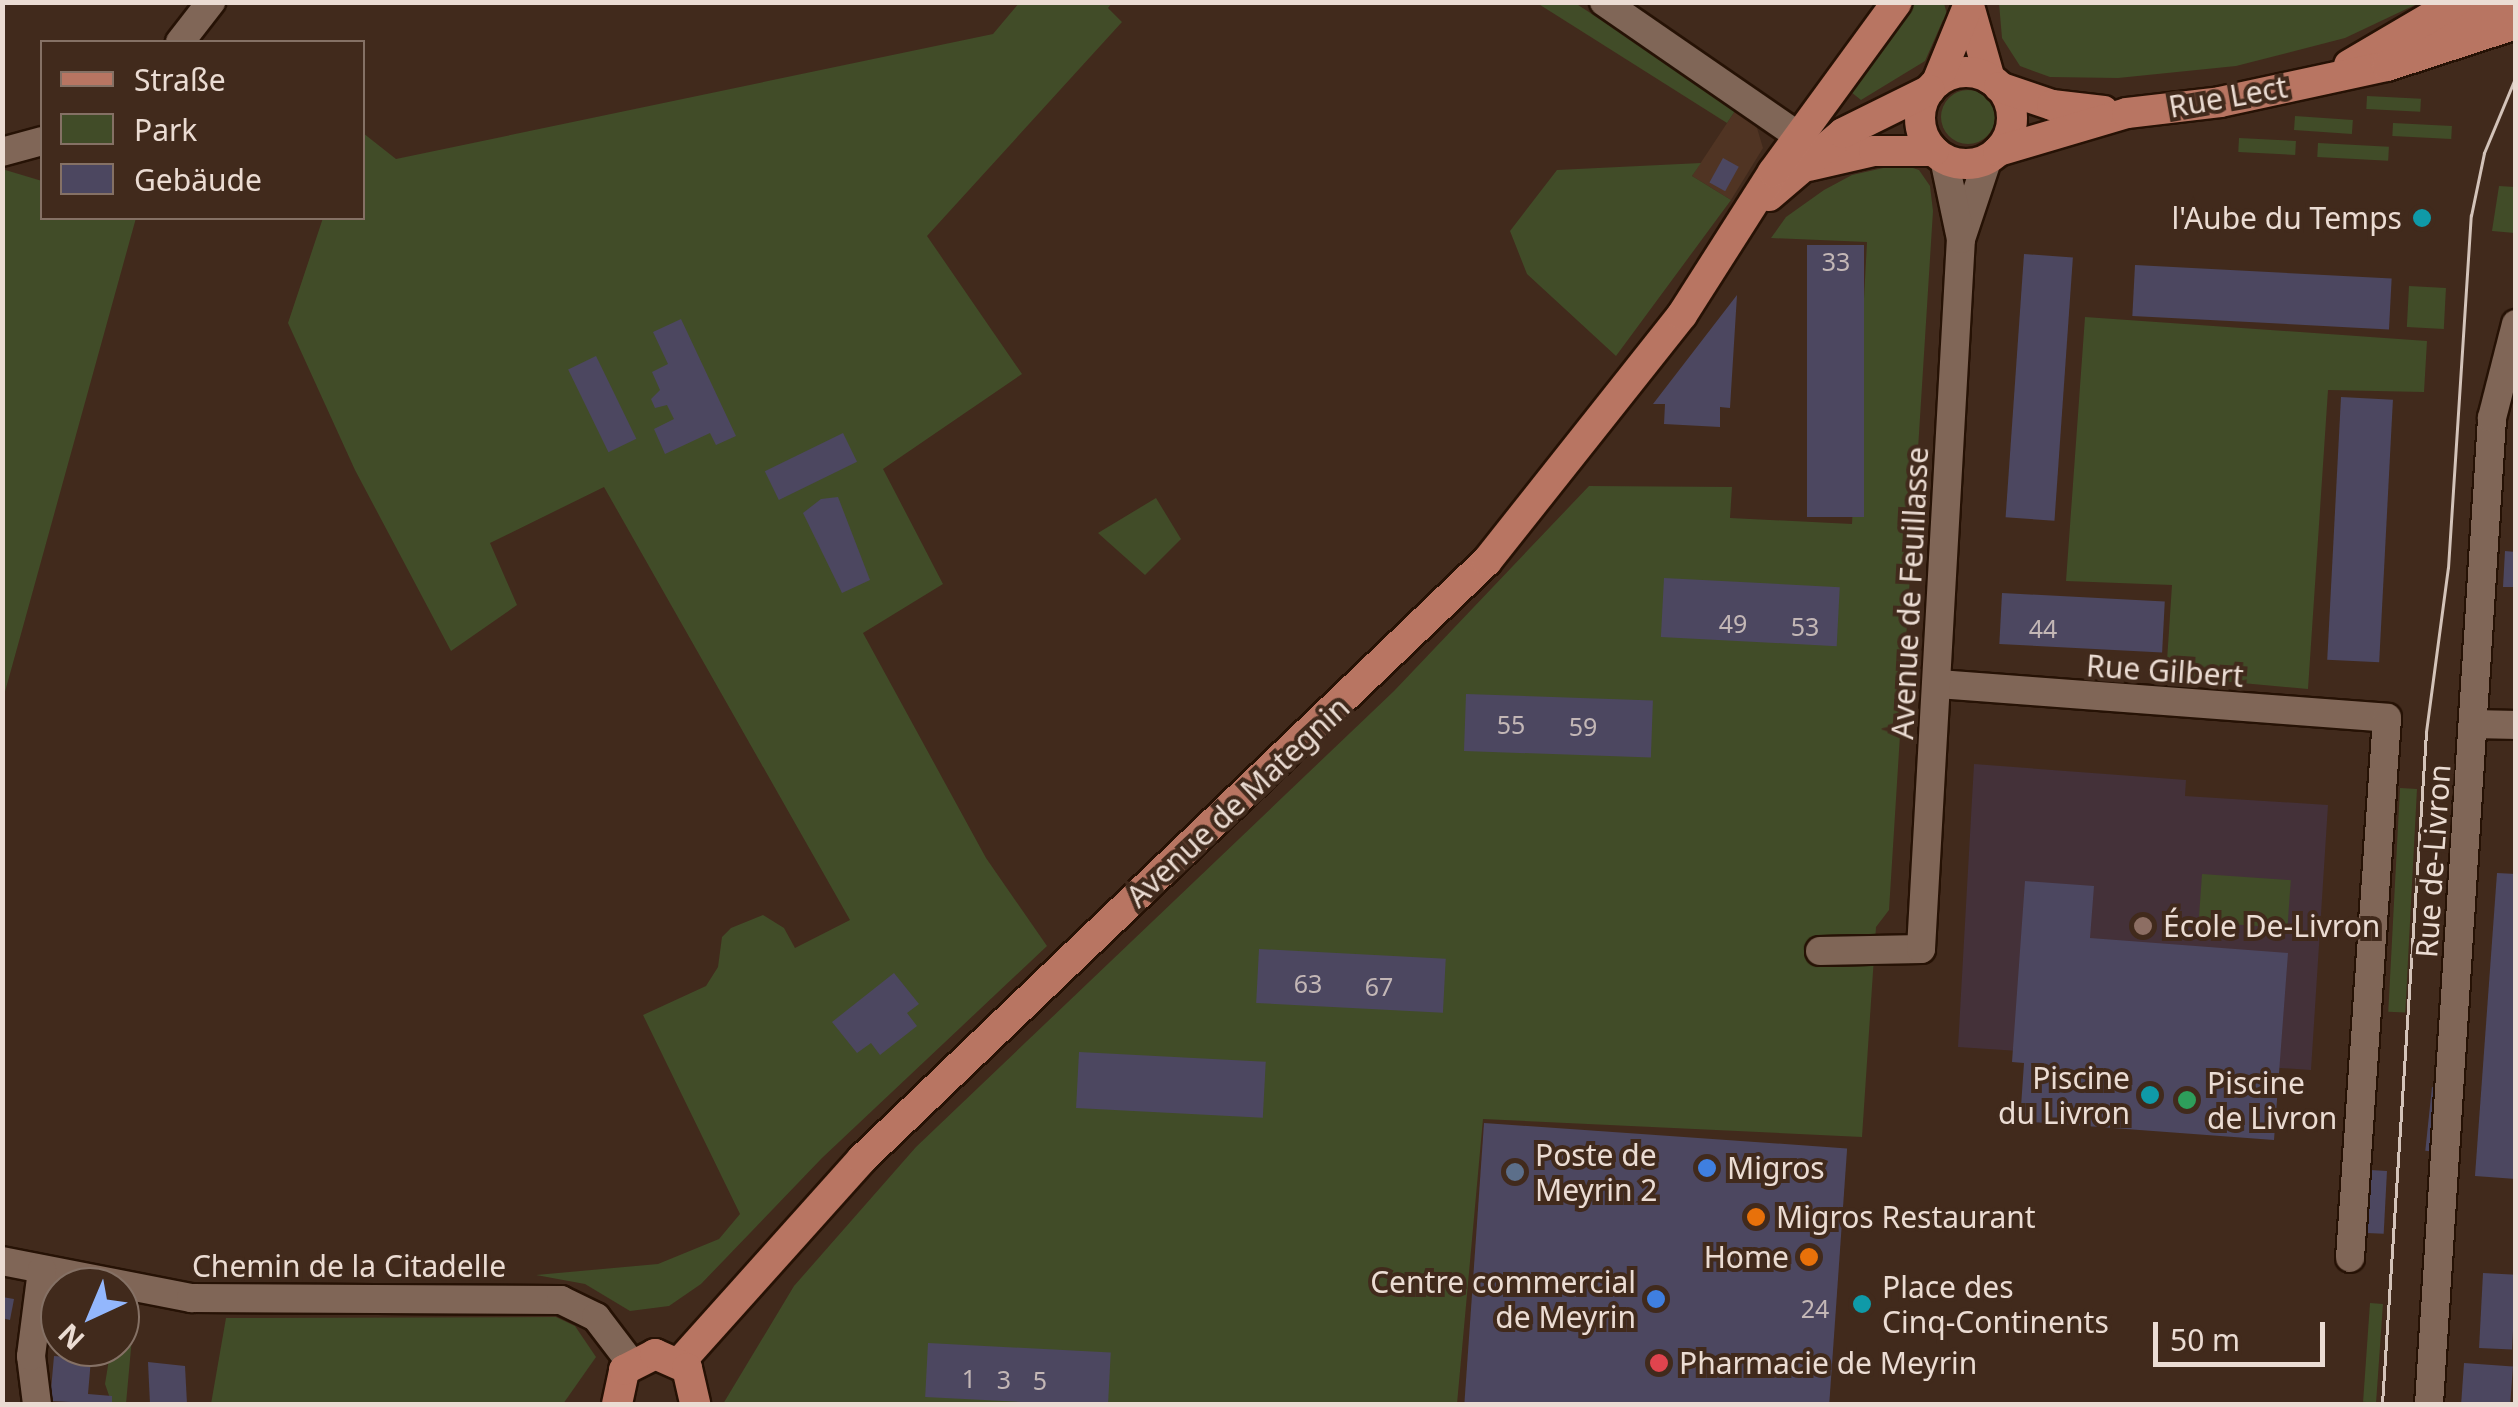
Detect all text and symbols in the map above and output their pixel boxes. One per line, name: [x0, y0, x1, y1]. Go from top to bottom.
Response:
legend: [40, 40, 365, 220]
text: Straße: [134, 59, 226, 100]
street label: Rue Lect: [2166, 69, 2290, 125]
text: Park: [134, 109, 197, 150]
text: Gebäude: [134, 159, 262, 200]
place label: l'Aube du Temps: [2172, 200, 2402, 236]
marker: l'Aube du Temps: [2411, 207, 2433, 229]
house number: 33: [1822, 246, 1850, 276]
street label: Avenue de Feuillasse: [1884, 446, 1936, 740]
house number: 49: [1719, 608, 1747, 638]
house number: 53: [1791, 611, 1819, 641]
house number: 44: [2029, 613, 2057, 643]
street label: Rue Gilbert: [2085, 648, 2245, 694]
street label: Avenue de Mategnin: [1119, 689, 1357, 915]
house number: 55: [1497, 709, 1525, 739]
house number: 59: [1569, 711, 1597, 741]
street label: Rue de-Livron: [2408, 763, 2458, 959]
place label: École De-Livron: [2163, 908, 2380, 944]
marker: École De-Livron: [2132, 915, 2154, 937]
house number: 63: [1294, 968, 1322, 998]
house number: 67: [1365, 971, 1393, 1001]
place label: Piscine du Livron: [1998, 1060, 2130, 1130]
place label: Piscine de Livron: [2207, 1065, 2337, 1136]
marker: Piscine du Livron: [2139, 1084, 2161, 1106]
marker: Piscine de Livron: [2176, 1089, 2198, 1111]
place label: Poste de Meyrin 2: [1535, 1137, 1657, 1208]
place label: Migros: [1727, 1150, 1825, 1186]
marker: Migros: [1696, 1157, 1718, 1179]
marker: Poste de Meyrin 2: [1504, 1161, 1526, 1183]
place label: Migros Restaurant: [1776, 1199, 2036, 1235]
marker: Migros Restaurant: [1745, 1206, 1767, 1228]
place label: Home: [1704, 1239, 1789, 1275]
marker: Home: [1798, 1246, 1820, 1268]
street label: Chemin de la Citadelle: [192, 1248, 506, 1284]
place label: Centre commercial de Meyrin: [1370, 1264, 1636, 1334]
north arrow: [40, 1267, 140, 1367]
place label: Place des Cinq-Continents: [1882, 1269, 2109, 1340]
marker: Centre commercial de Meyrin: [1645, 1288, 1667, 1310]
house number: 24: [1801, 1293, 1829, 1323]
marker: Place des Cinq-Continents: [1851, 1293, 1873, 1315]
scale bar: [2158, 1302, 2330, 1364]
text: N: [49, 1316, 92, 1359]
text: 50 m: [2170, 1319, 2240, 1360]
place label: Pharmacie de Meyrin: [1679, 1345, 1977, 1381]
marker: Pharmacie de Meyrin: [1648, 1352, 1670, 1374]
house number: 1: [962, 1363, 976, 1393]
house number: 3: [997, 1364, 1011, 1394]
house number: 5: [1033, 1365, 1047, 1395]

